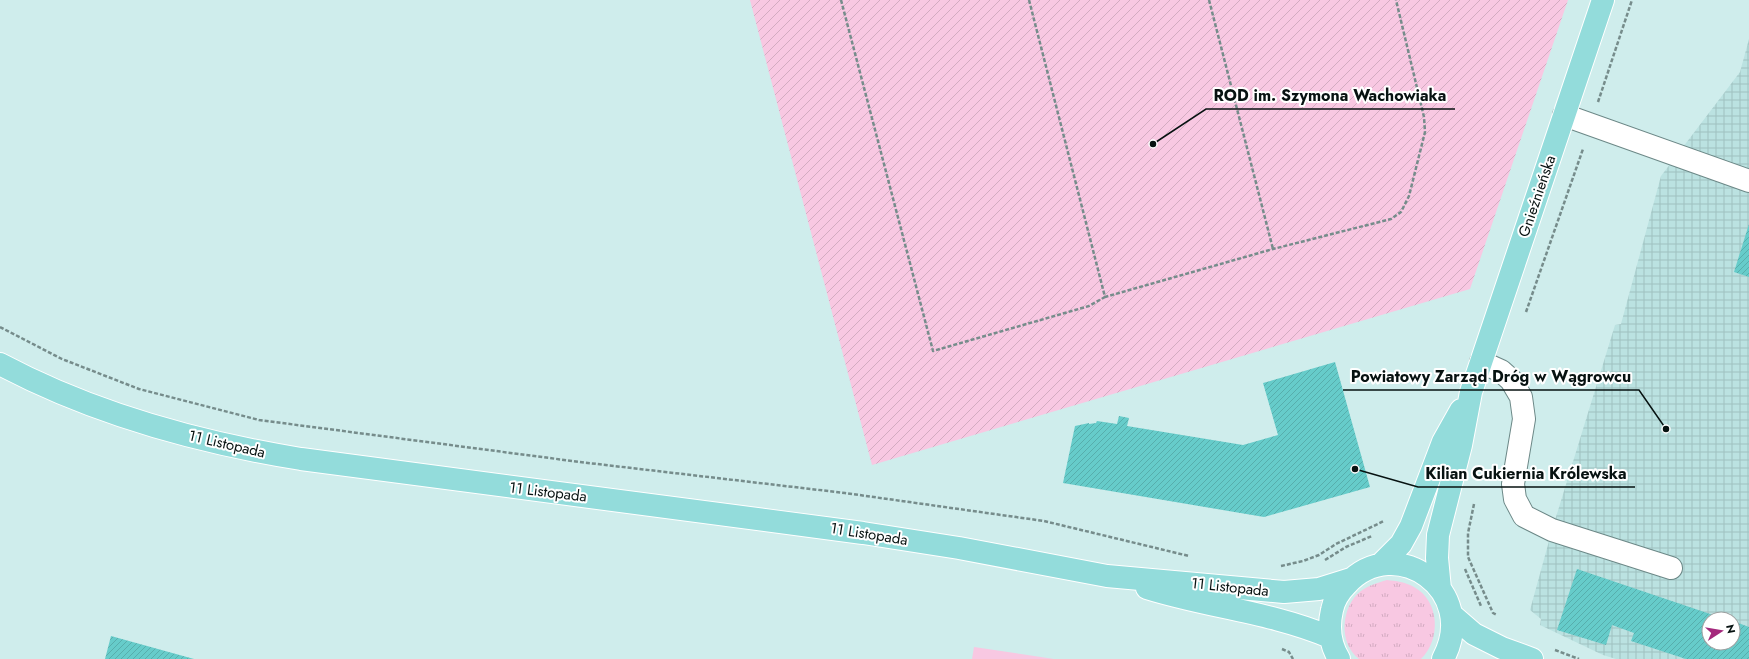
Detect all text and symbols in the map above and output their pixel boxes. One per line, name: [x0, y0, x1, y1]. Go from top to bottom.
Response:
callout: ROD im. Szymona Wachowiaka: [1206, 81, 1455, 109]
text: ROD im. Szymona Wachowiaka: [1214, 84, 1446, 107]
street label: Gnieźnieńska: [1513, 152, 1561, 240]
callout: Powiatowy Zarząd Dróg w Wągrowcu: [1343, 362, 1639, 390]
text: Powiatowy Zarząd Dróg w Wągrowcu: [1351, 365, 1631, 388]
street label: 11 Listopada: [187, 425, 267, 463]
callout: Kilian Cukiernia Królewska: [1418, 459, 1635, 487]
text: Kilian Cukiernia Królewska: [1425, 462, 1627, 485]
street label: 11 Listopada: [508, 476, 588, 508]
street label: 11 Listopada: [829, 517, 909, 551]
street label: 11 Listopada: [1190, 572, 1270, 602]
north arrow: [1701, 611, 1741, 651]
text: N: [1722, 623, 1740, 635]

